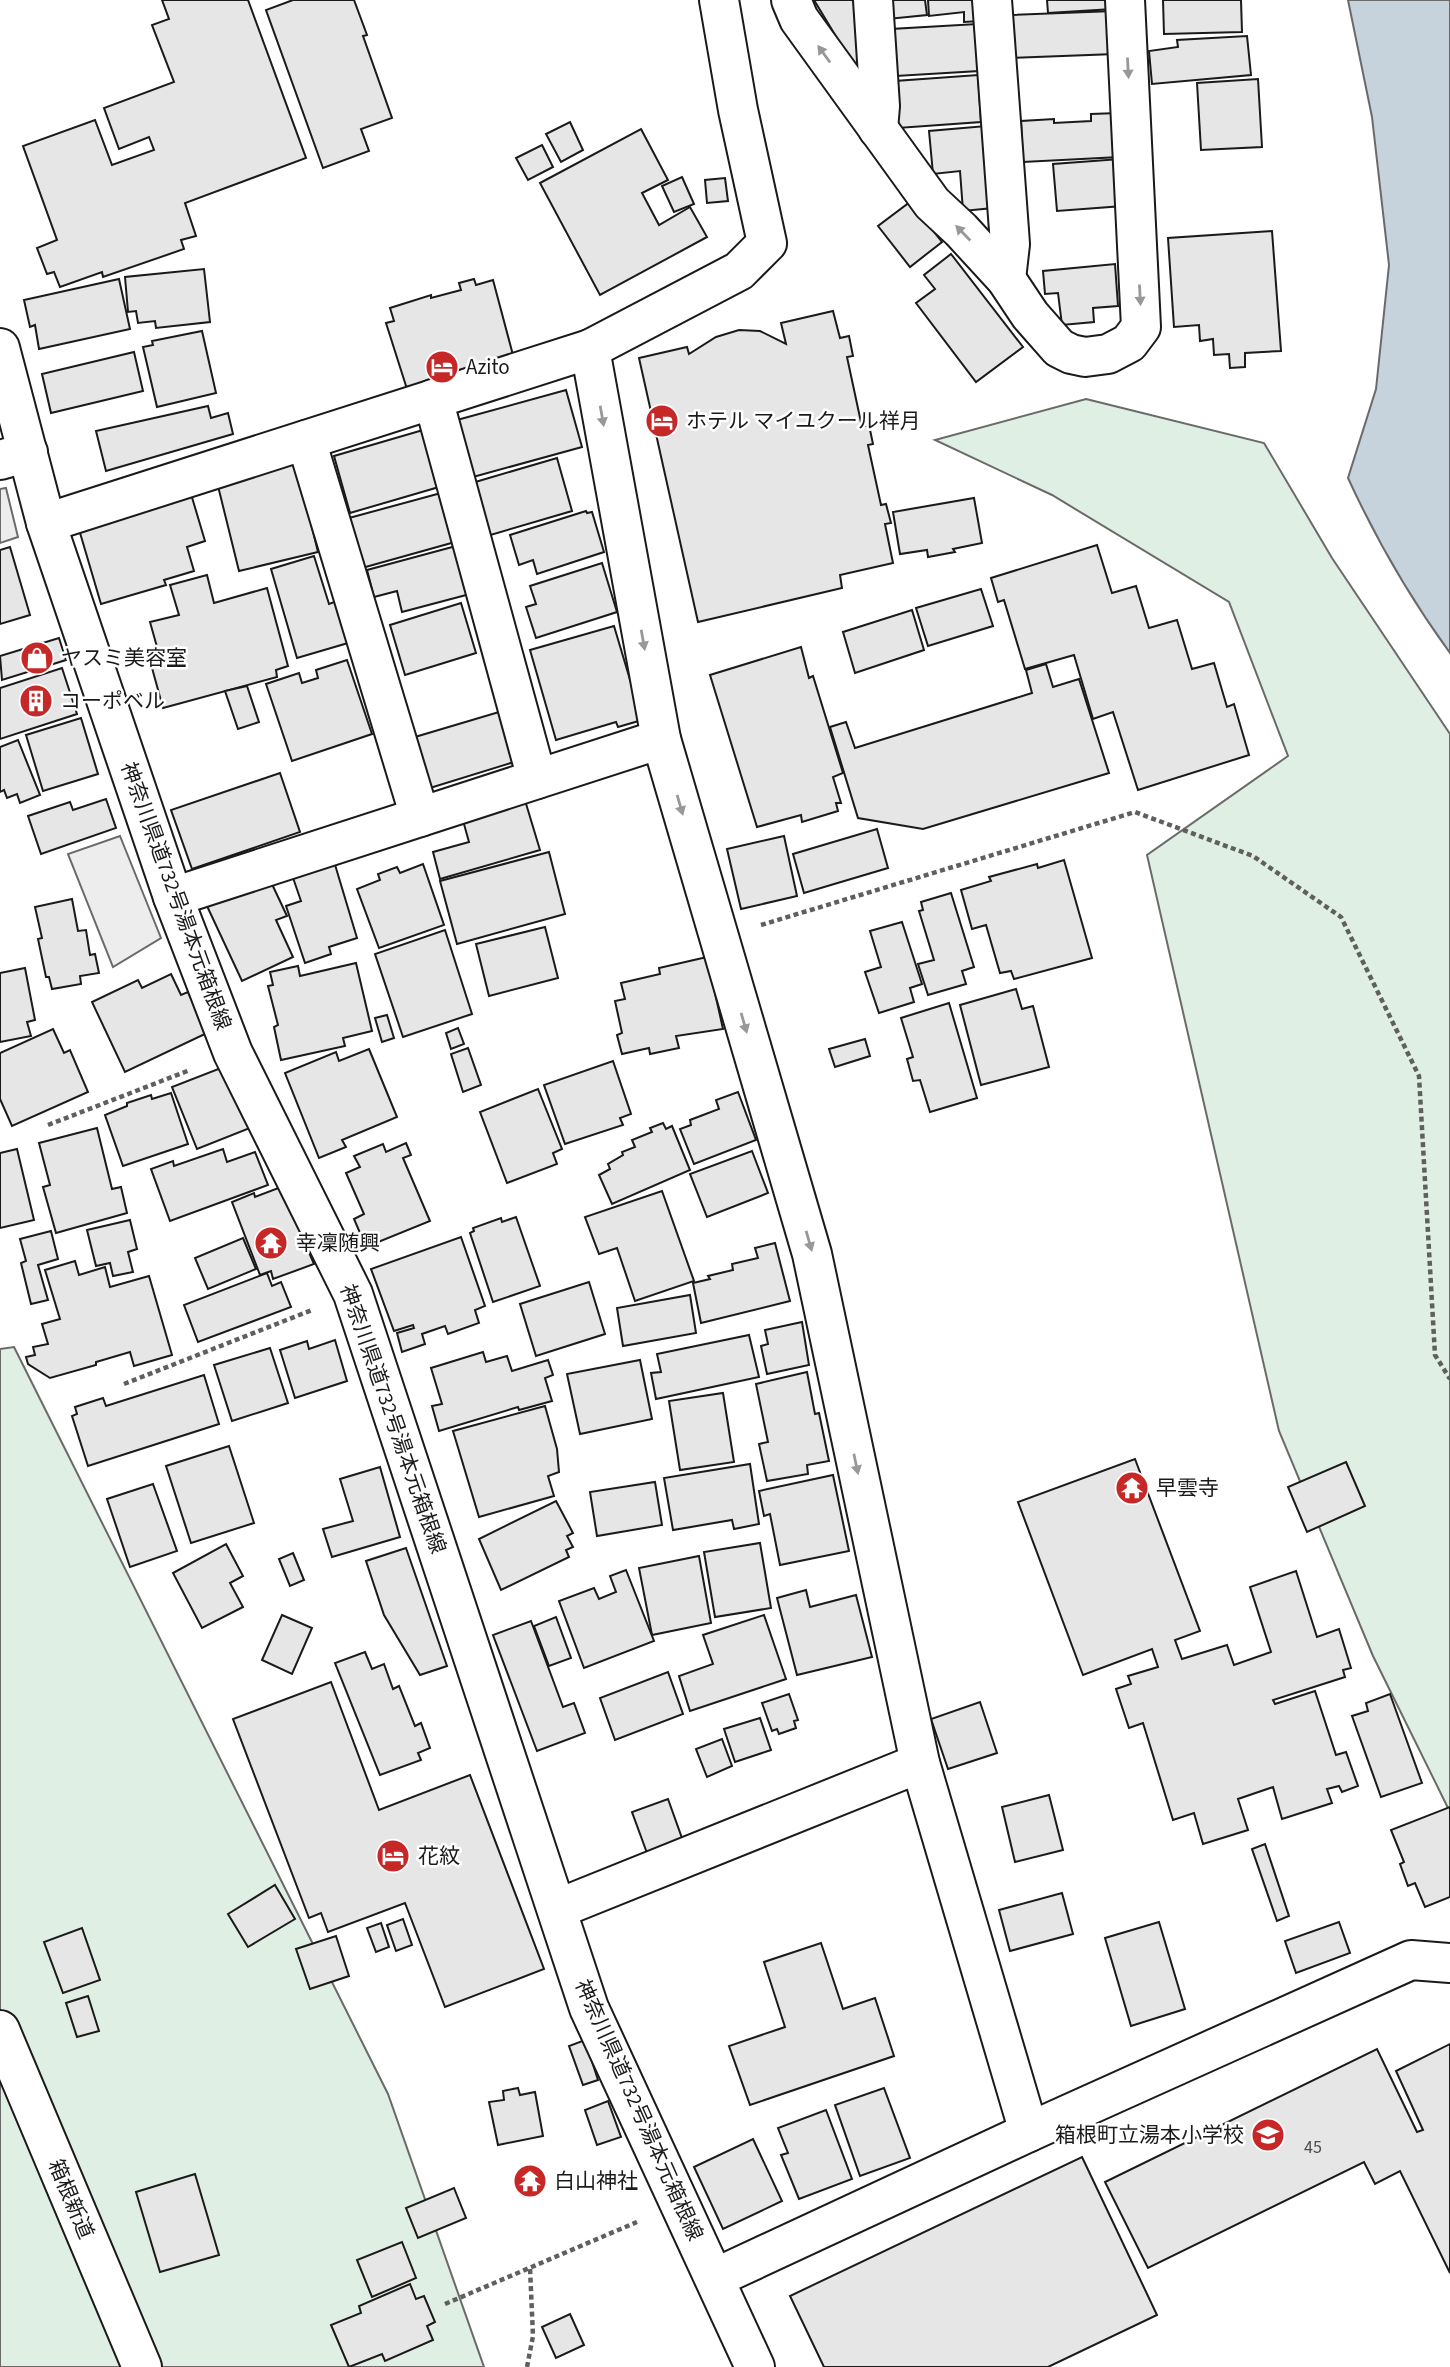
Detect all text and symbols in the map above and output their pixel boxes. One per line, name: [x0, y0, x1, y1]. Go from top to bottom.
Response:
one-way arrow: [817, 45, 831, 63]
one-way arrow: [1123, 57, 1134, 79]
one-way arrow: [956, 225, 972, 242]
one-way arrow: [1134, 285, 1145, 307]
hotel icon: Azito: [423, 348, 461, 386]
place label: Azito: [466, 352, 510, 382]
hotel icon: ホテル マイユクール祥月: [643, 402, 681, 440]
one-way arrow: [597, 405, 608, 427]
place label: ホテル マイユクール祥月: [686, 406, 921, 436]
one-way arrow: [638, 629, 649, 651]
shop icon: ヤスミ美容室: [18, 639, 56, 677]
place label: ヤスミ美容室: [61, 643, 187, 673]
building icon: コーポベル: [17, 682, 55, 720]
place label: コーポベル: [60, 686, 165, 716]
street label: 神奈川県道732号湯本元箱根線: [113, 758, 239, 1034]
one-way arrow: [675, 795, 685, 816]
one-way arrow: [740, 1013, 750, 1034]
temple icon: 幸凜随興: [252, 1224, 290, 1262]
place label: 幸凜随興: [296, 1228, 380, 1258]
one-way arrow: [804, 1231, 814, 1252]
street label: 神奈川県道732号湯本元箱根線: [333, 1280, 453, 1558]
one-way arrow: [851, 1453, 862, 1475]
temple icon: 早雲寺: [1113, 1469, 1151, 1507]
place label: 早雲寺: [1156, 1473, 1219, 1503]
hotel icon: 花紋: [374, 1837, 412, 1875]
place label: 花紋: [418, 1841, 460, 1871]
street label: 神奈川県道732号湯本元箱根線: [568, 1974, 710, 2246]
school or university icon: 箱根町立湯本小学校: [1249, 2116, 1287, 2154]
place label: 箱根町立湯本小学校: [1055, 2120, 1244, 2150]
house number: 45: [1304, 2135, 1322, 2160]
street label: 箱根新道: [41, 2154, 101, 2244]
temple icon: 白山神社: [511, 2162, 549, 2200]
place label: 白山神社: [554, 2166, 638, 2196]

